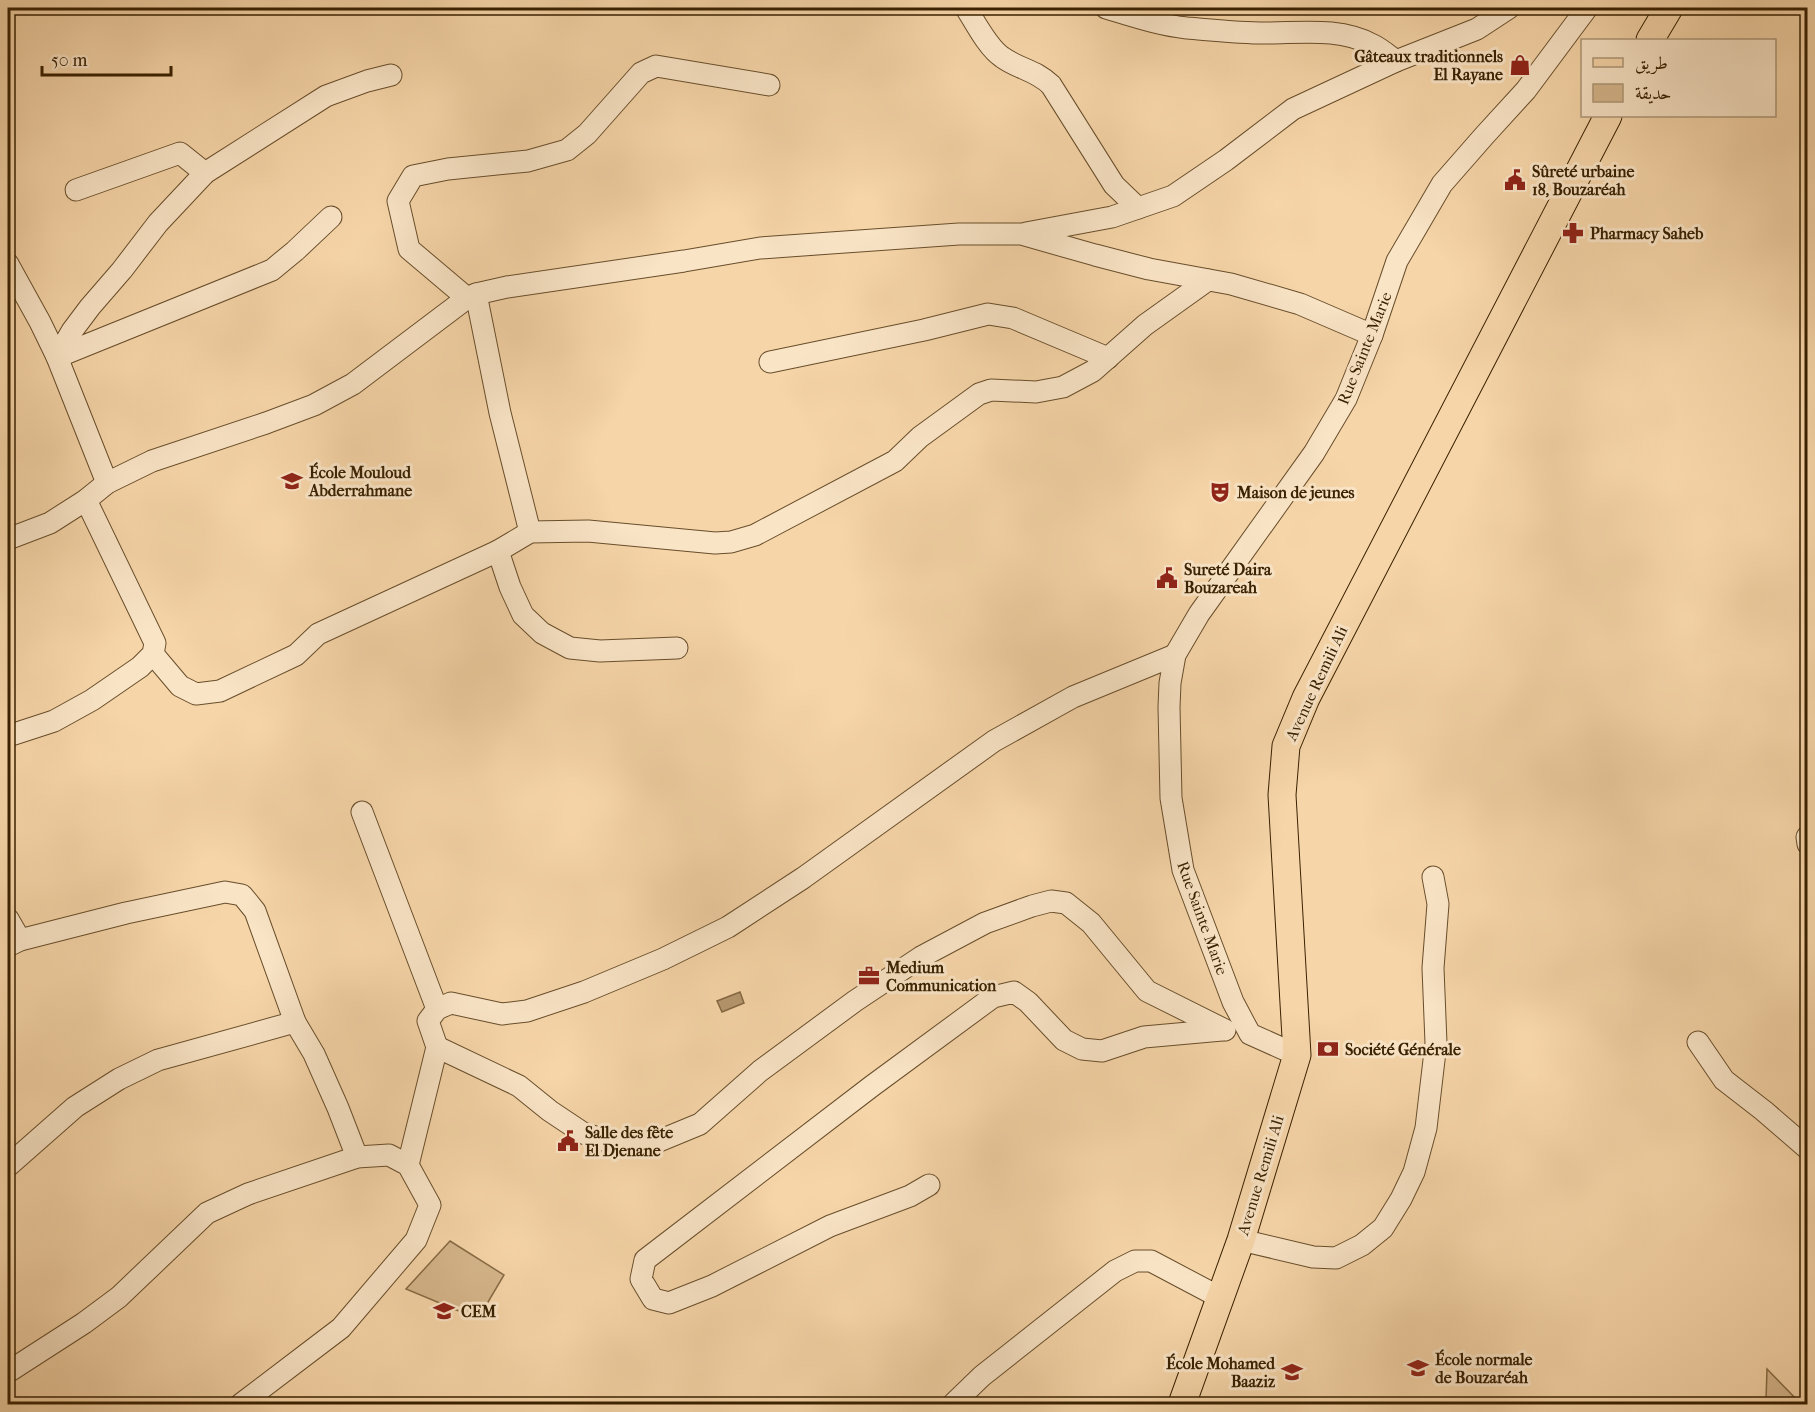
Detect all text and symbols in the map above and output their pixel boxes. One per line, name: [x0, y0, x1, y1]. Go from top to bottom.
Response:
scale bar: [42, 39, 171, 77]
legend: [1581, 39, 1776, 117]
place label: Gâteaux traditionnels El Rayane: [1354, 47, 1503, 85]
text: 50 m: [51, 50, 88, 71]
shop icon: Gâteaux traditionnels El Rayane: [1508, 53, 1532, 77]
text: طريق: [1635, 53, 1668, 75]
text: حديقة: [1635, 83, 1671, 104]
place label: Sûreté urbaine 18, Bouzaréah: [1532, 162, 1635, 199]
public building icon: Sûreté urbaine 18, Bouzaréah: [1503, 168, 1527, 192]
pharmacy icon: Pharmacy Saheb: [1561, 221, 1585, 245]
place label: Pharmacy Saheb: [1590, 224, 1704, 244]
street label: Rue Sainte Marie: [1333, 289, 1396, 407]
place label: École Mouloud Abderrahmane: [308, 462, 412, 500]
school or university icon: École Mouloud Abderrahmane: [280, 469, 304, 493]
theatre icon: Maison de jeunes: [1208, 480, 1232, 504]
place label: Maison de jeunes: [1236, 483, 1355, 502]
place label: Sureté Daira Bouzareah: [1184, 560, 1272, 597]
public building icon: Sureté Daira Bouzareah: [1155, 566, 1179, 590]
street label: Avenue Remili Ali: [1281, 623, 1351, 745]
street label: Rue Sainte Marie: [1173, 859, 1232, 978]
place label: Medium Communication: [885, 958, 997, 995]
office icon: Medium Communication: [857, 964, 881, 988]
bank icon: Société Générale: [1316, 1037, 1340, 1061]
place label: Société Générale: [1345, 1040, 1461, 1059]
street label: Avenue Remili Ali: [1233, 1113, 1288, 1238]
place label: Salle des fête El Djenane: [585, 1123, 673, 1160]
public building icon: Salle des fête El Djenane: [556, 1129, 580, 1153]
school or university icon: CEM: [432, 1299, 456, 1323]
place label: CEM: [461, 1302, 497, 1321]
place label: École normale de Bouzaréah: [1435, 1349, 1532, 1387]
place label: École Mohamed Baaziz: [1166, 1353, 1276, 1391]
school or university icon: École normale de Bouzaréah: [1406, 1356, 1430, 1380]
school or university icon: École Mohamed Baaziz: [1280, 1360, 1304, 1384]

